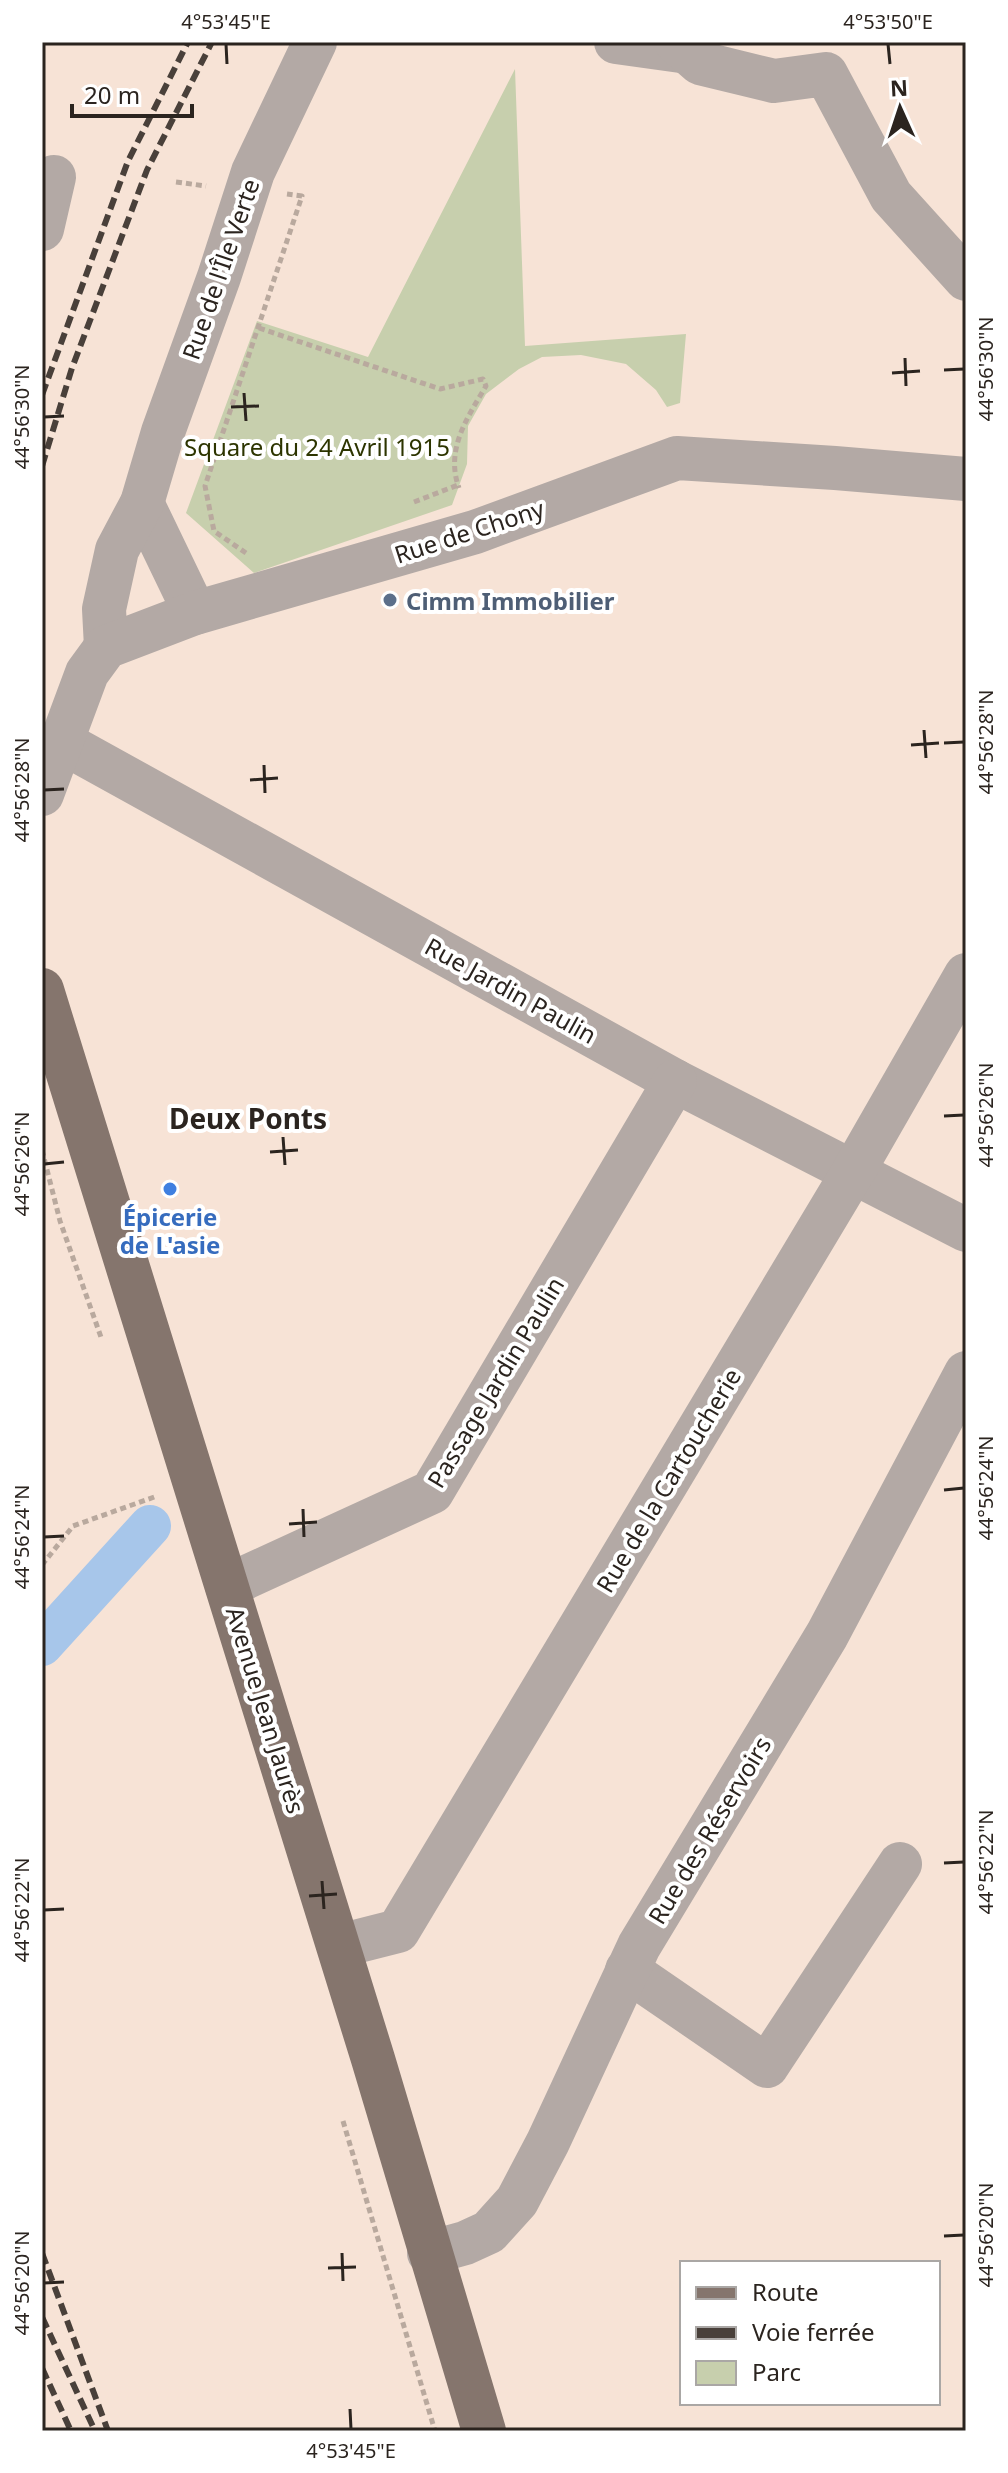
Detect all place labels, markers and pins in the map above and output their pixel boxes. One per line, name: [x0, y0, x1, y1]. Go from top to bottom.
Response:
place label: Cimm Immobilier: [406, 584, 615, 617]
marker: Cimm Immobilier: [381, 591, 399, 609]
marker: Épicerie de L'asie: [161, 1180, 179, 1198]
place label: Épicerie de L'asie: [120, 1200, 220, 1261]

